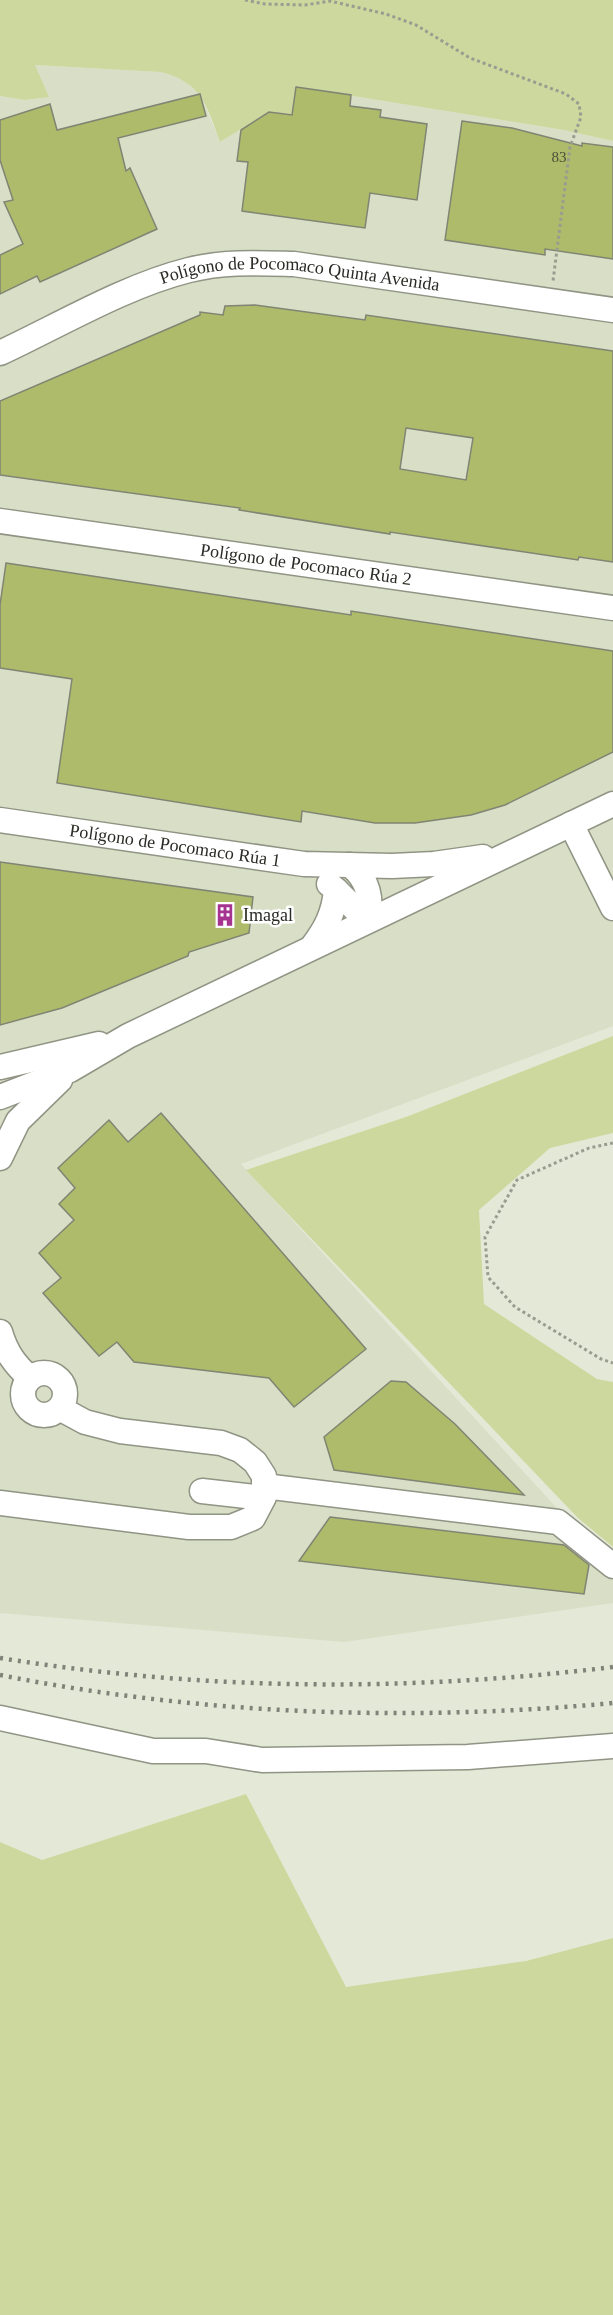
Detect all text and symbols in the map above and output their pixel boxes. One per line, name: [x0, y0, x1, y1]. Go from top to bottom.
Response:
house number: 83: [552, 149, 567, 165]
street label: Polígono de Pocomaco Quinta Avenida: [157, 253, 441, 295]
street label: Polígono de Pocomaco Rúa 2: [199, 540, 413, 589]
street label: Polígono de Pocomaco Rúa 1: [68, 820, 282, 871]
building icon: Imagal: [212, 902, 238, 928]
place label: Imagal: [243, 905, 293, 925]

